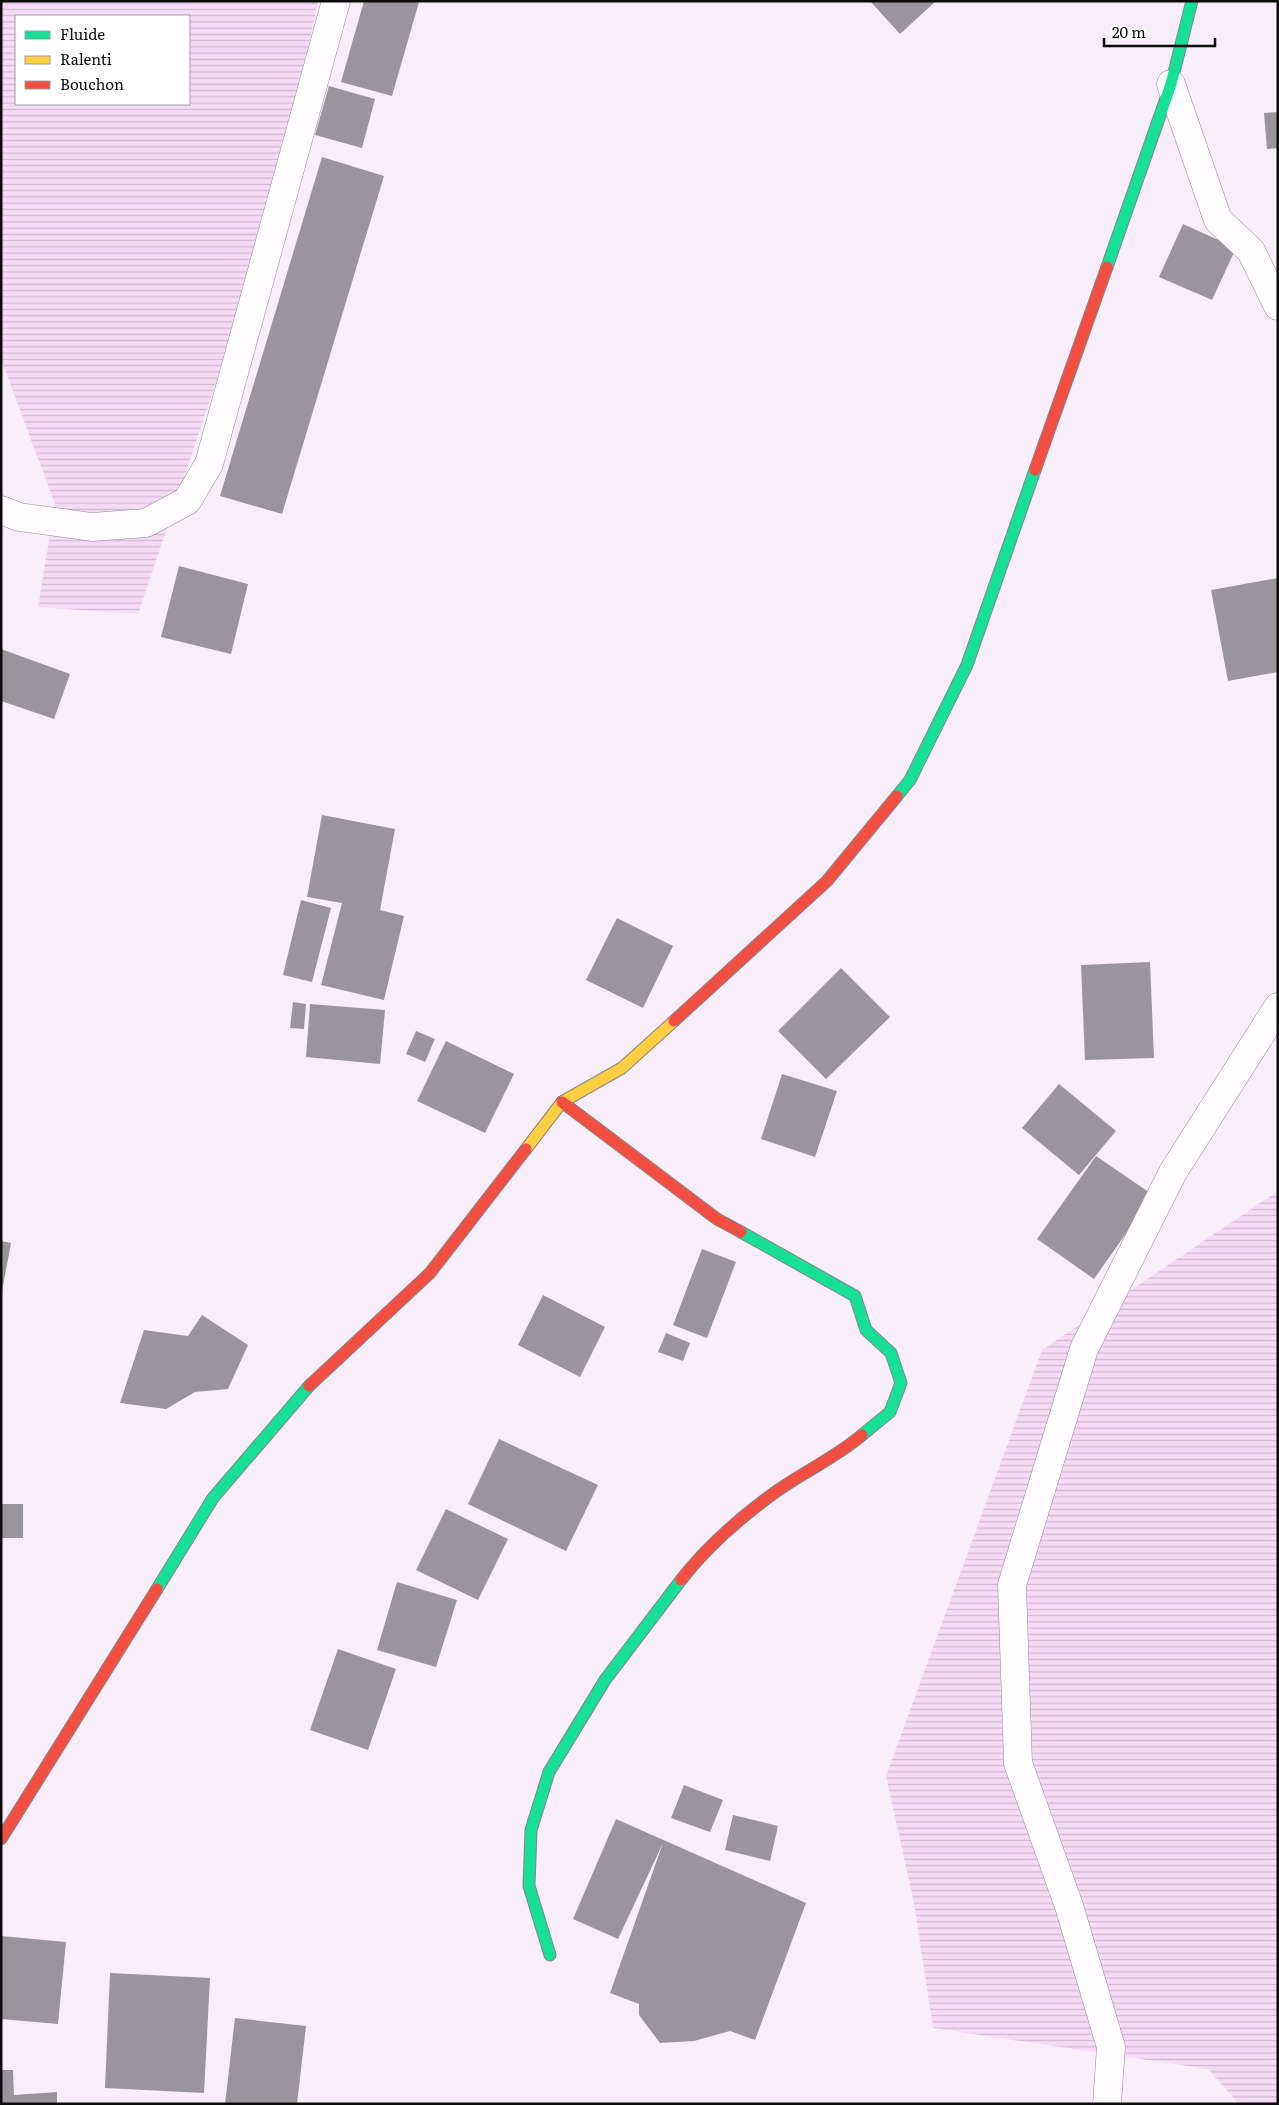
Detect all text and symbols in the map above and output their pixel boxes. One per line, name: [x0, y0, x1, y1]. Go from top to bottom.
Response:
legend: [15, 15, 190, 105]
scale bar: [1104, 15, 1215, 47]
text: 20 m: [1112, 20, 1146, 43]
text: Fluide: [60, 22, 105, 45]
text: Ralenti: [60, 47, 112, 70]
text: Bouchon: [60, 72, 124, 95]

